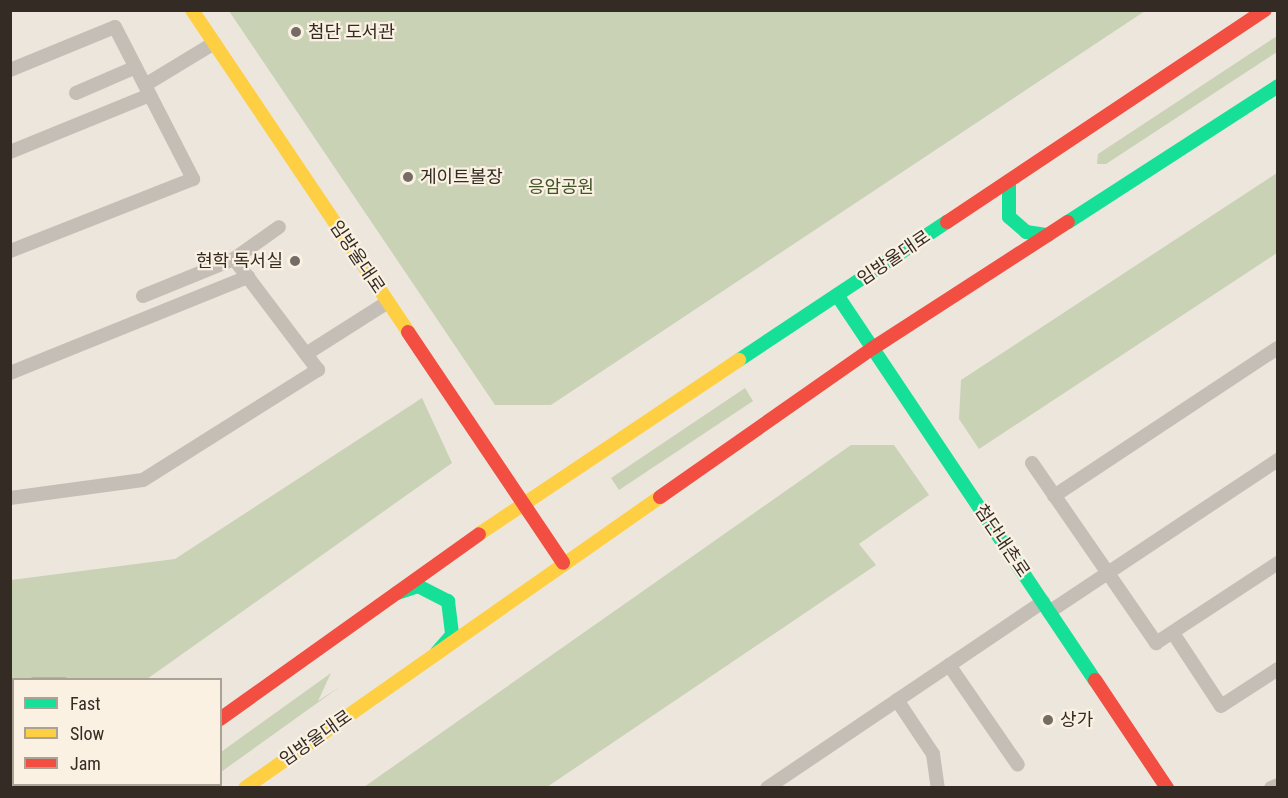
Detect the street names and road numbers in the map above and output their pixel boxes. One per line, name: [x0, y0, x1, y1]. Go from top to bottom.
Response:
street label: 임방울대로: [325, 217, 389, 297]
street label: 임방울대로: [854, 226, 934, 290]
street label: 첨단내촌로: [970, 501, 1034, 581]
street label: 임방울대로: [276, 705, 356, 771]

